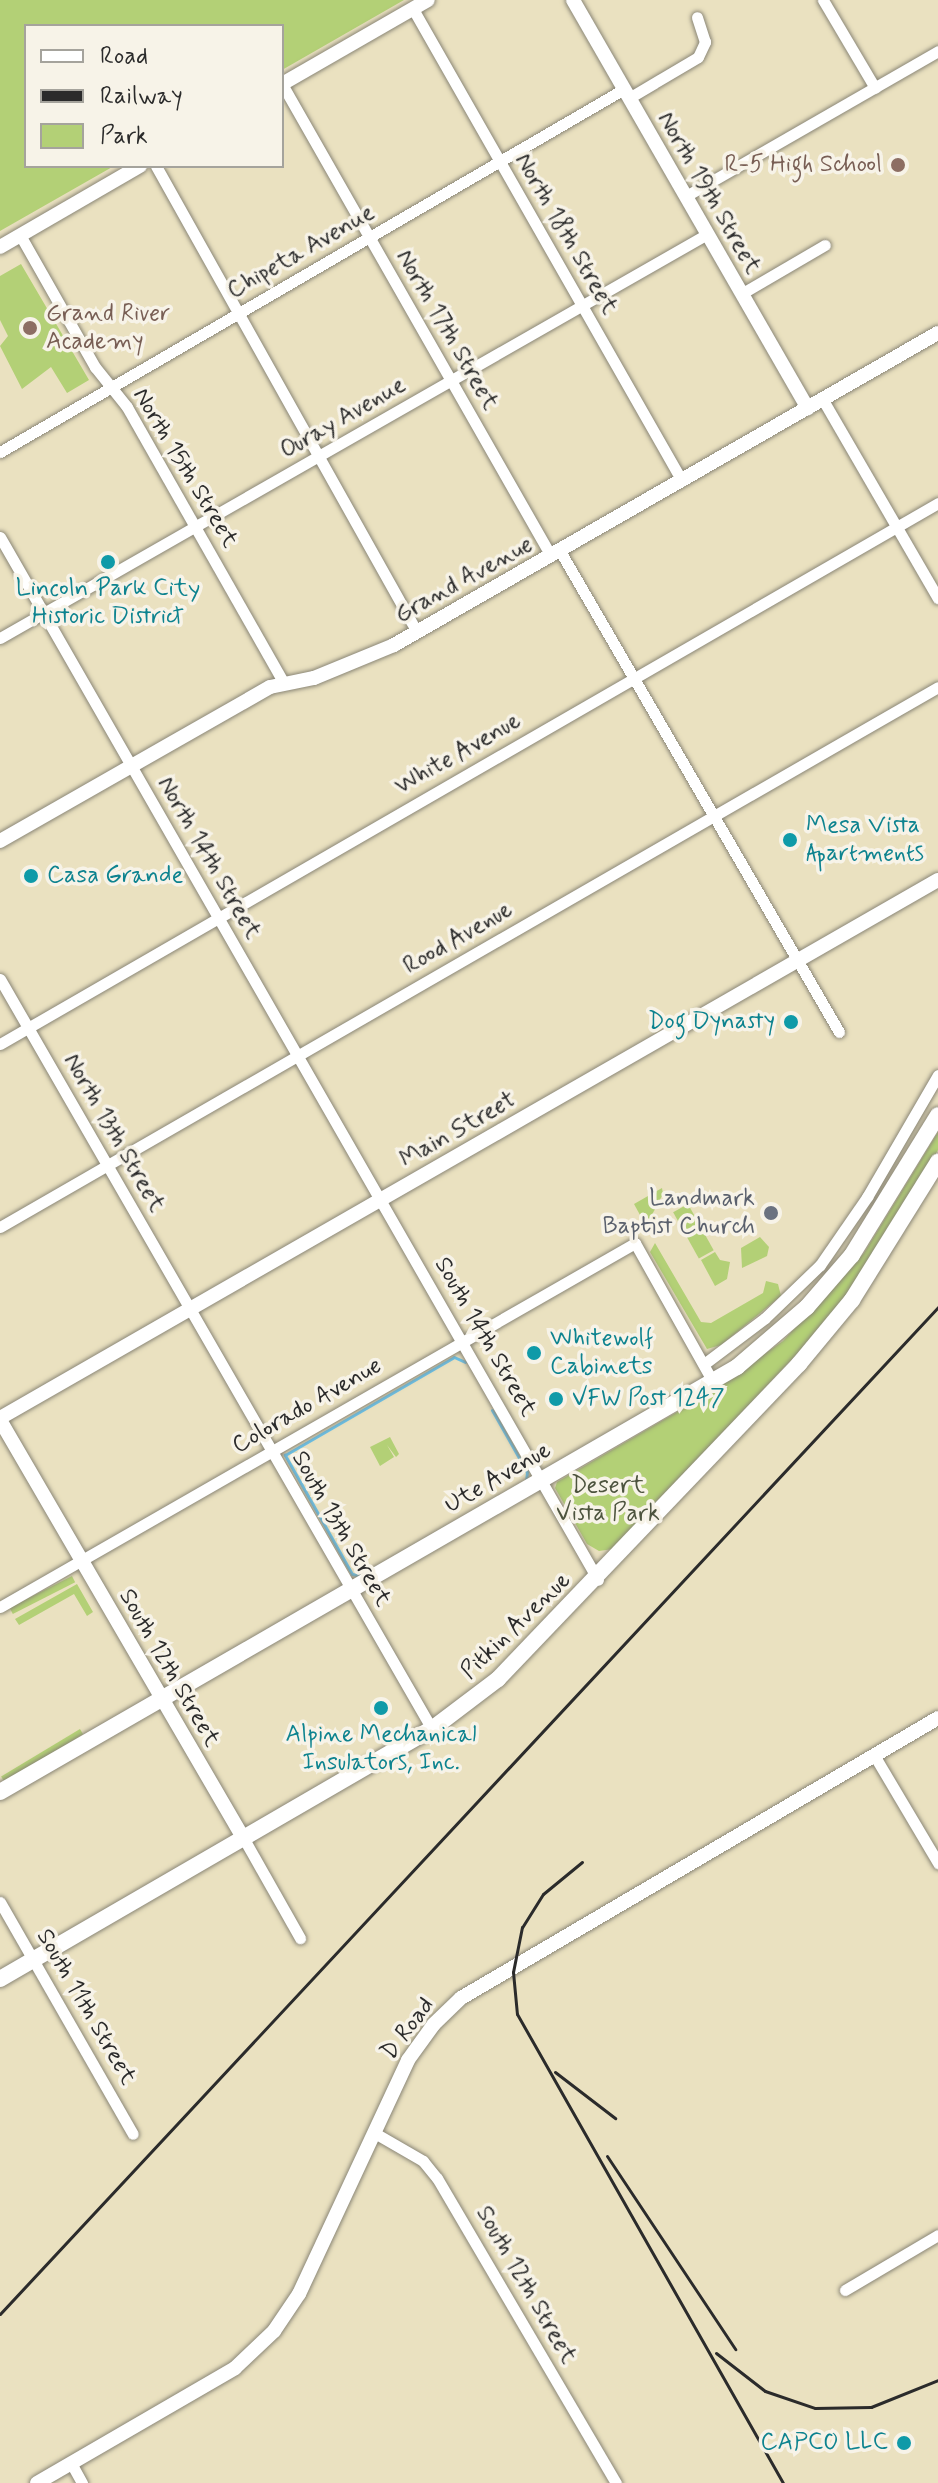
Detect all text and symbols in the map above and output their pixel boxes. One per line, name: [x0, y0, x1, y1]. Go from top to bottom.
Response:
legend: [24, 24, 284, 168]
text: Road: [100, 41, 148, 72]
text: Railway: [100, 81, 183, 112]
street label: North 19th Street: [651, 107, 767, 279]
text: Park: [100, 121, 148, 152]
street label: North 18th Street: [508, 148, 624, 320]
place label: R-5 High School: [725, 151, 882, 179]
marker: R-5 High School: [889, 156, 907, 174]
street label: Chipeta Avenue: [222, 198, 380, 306]
street label: North 17th Street: [389, 245, 505, 415]
place label: Grand River Academy: [46, 300, 174, 356]
marker: Grand River Academy: [21, 319, 39, 337]
street label: Ouray Avenue: [275, 370, 411, 466]
street label: North 15th Street: [126, 383, 244, 553]
street label: Grand Avenue: [392, 531, 536, 629]
marker: Lincoln Park City Historic District: [99, 553, 117, 571]
place label: Lincoln Park City Historic District: [20, 575, 196, 631]
street label: White Avenue: [388, 705, 528, 803]
street label: North 14th Street: [151, 772, 267, 944]
place label: Mesa Vista Apartments: [806, 812, 924, 868]
marker: Mesa Vista Apartments: [781, 831, 799, 849]
place label: Casa Grande: [47, 862, 184, 890]
marker: Casa Grande: [22, 867, 40, 885]
street label: Rood Avenue: [396, 894, 520, 982]
place label: Dog Dynasty: [643, 1008, 775, 1036]
marker: Dog Dynasty: [782, 1013, 800, 1031]
street label: North 13th Street: [57, 1049, 171, 1217]
street label: Main Street: [396, 1086, 520, 1174]
place label: Landmark Baptist Church: [603, 1185, 755, 1241]
marker: Landmark Baptist Church: [762, 1204, 780, 1222]
street label: South 14th Street: [428, 1252, 542, 1422]
place label: Whitewolf Cabinets: [550, 1325, 654, 1381]
marker: Whitewolf Cabinets: [525, 1344, 543, 1362]
street label: Colorado Avenue: [226, 1351, 388, 1461]
place label: VFW Post 1247: [572, 1385, 725, 1413]
marker: VFW Post 1247: [547, 1390, 565, 1408]
street label: Ute Avenue: [438, 1435, 558, 1521]
street label: South 13th Street: [285, 1446, 397, 1612]
park label: Desert Vista Park: [556, 1472, 660, 1528]
street label: Pitkin Avenue: [456, 1567, 576, 1685]
street label: South 12th Street: [112, 1584, 226, 1752]
marker: Alpine Mechanical Insulators, Inc.: [372, 1699, 390, 1717]
place label: Alpine Mechanical Insulators, Inc.: [285, 1721, 477, 1777]
street label: South 11th Street: [30, 1924, 142, 2090]
street label: D Road: [375, 1992, 441, 2066]
street label: South 12th Street: [469, 2201, 583, 2369]
place label: CAPCO LLC: [760, 2429, 888, 2457]
marker: CAPCO LLC: [895, 2434, 913, 2452]

